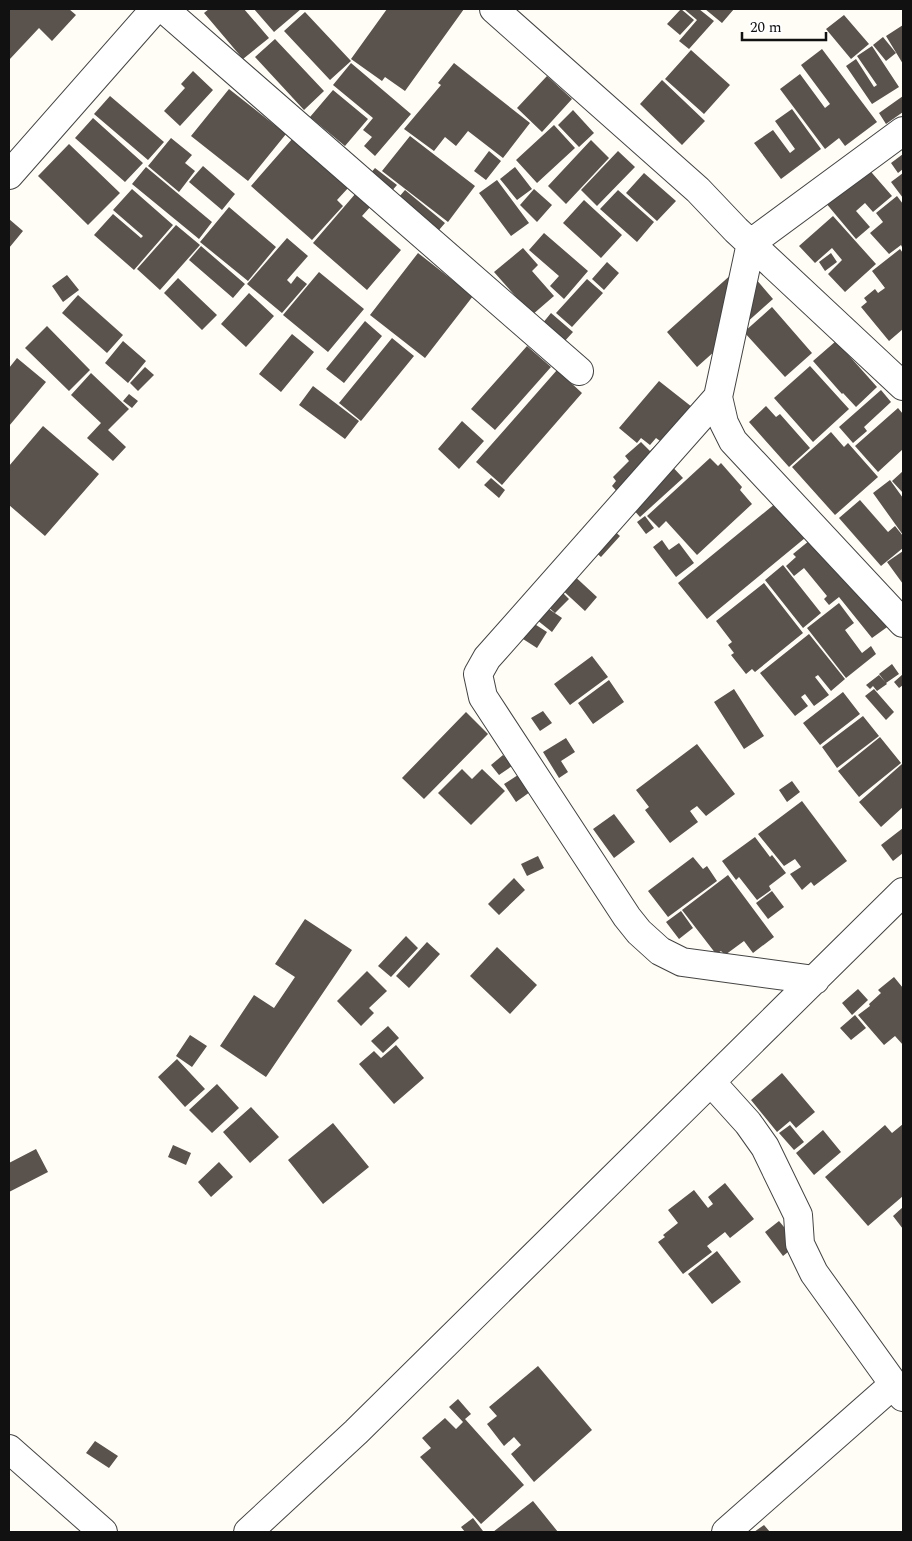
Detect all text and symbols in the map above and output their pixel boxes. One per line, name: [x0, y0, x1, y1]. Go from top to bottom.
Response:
scale bar: [742, 10, 826, 42]
text: 20 m: [750, 16, 782, 39]

